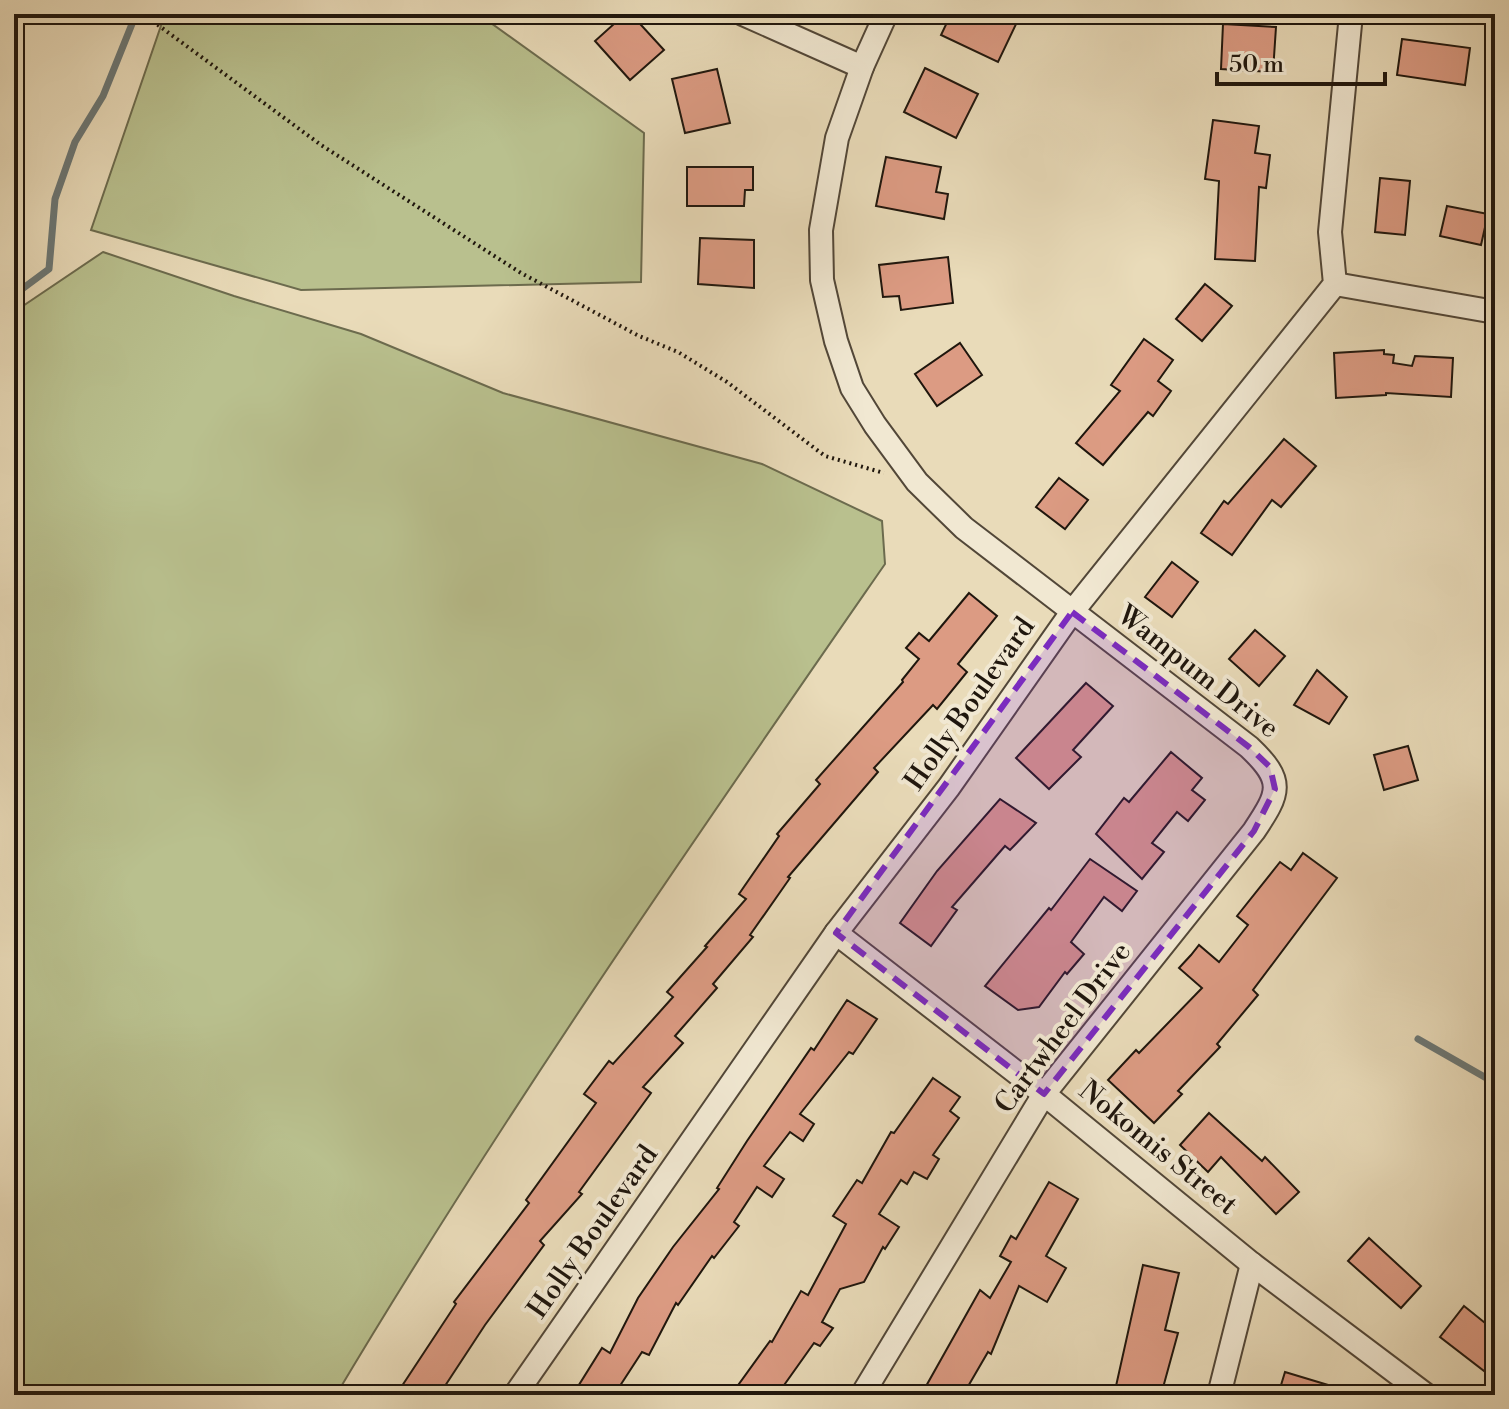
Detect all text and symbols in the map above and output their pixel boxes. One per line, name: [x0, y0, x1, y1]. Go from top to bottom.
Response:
scale bar: [1217, 36, 1385, 86]
text: 50 m: [1229, 50, 1284, 80]
street label: Wampum Drive: [1109, 597, 1286, 746]
street label: Holly Boulevard: [897, 610, 1043, 797]
street label: Cartwheel Drive: [987, 935, 1139, 1121]
street label: Nokomis Street: [1072, 1073, 1244, 1223]
street label: Holly Boulevard: [520, 1138, 666, 1325]

